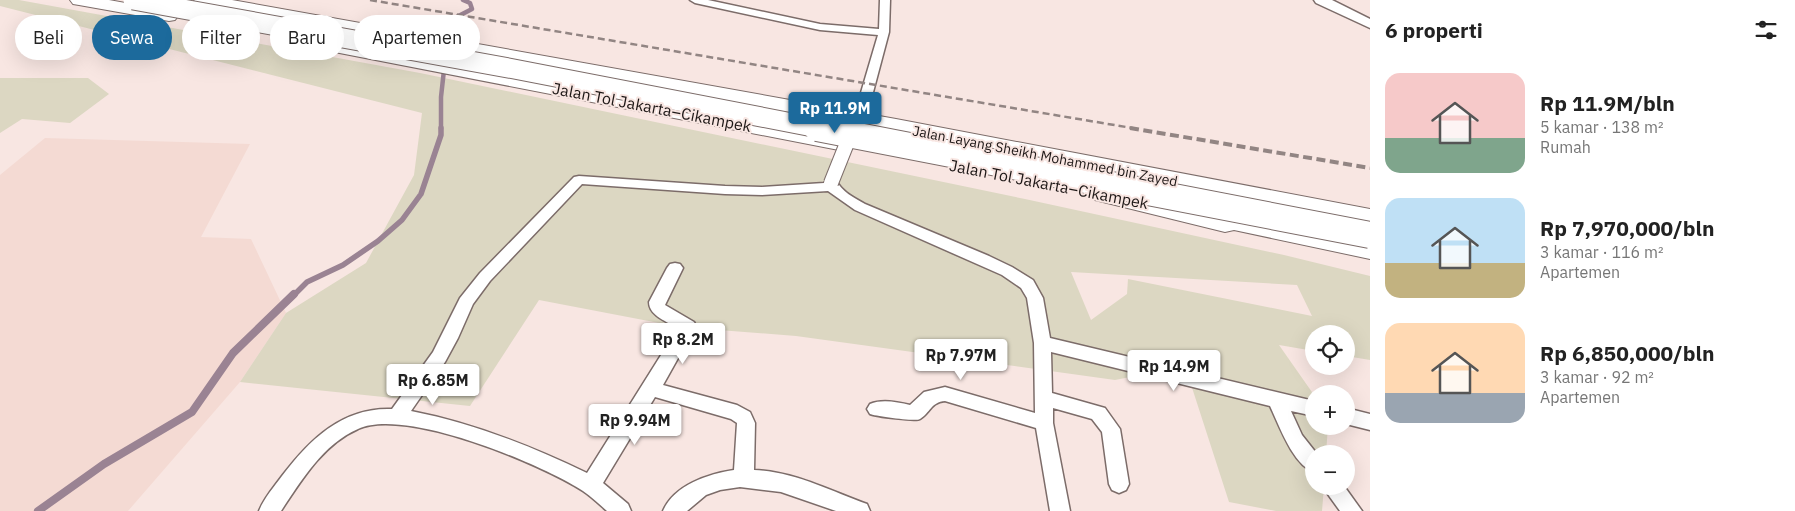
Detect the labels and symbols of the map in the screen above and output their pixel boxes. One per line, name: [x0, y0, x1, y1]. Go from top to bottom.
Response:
street label: Jalan Tol Jakarta–Cikampek: [551, 78, 754, 136]
pin: Rp 11.9M: [783, 92, 887, 134]
street label: Jalan Layang Sheikh Mohammed bin Zayed: [911, 121, 1179, 191]
street label: Jalan Tol Jakarta–Cikampek: [948, 155, 1151, 213]
pin: Rp 8.2M: [637, 322, 729, 365]
pin: Rp 7.97M: [909, 338, 1013, 381]
pin: Rp 14.9M: [1122, 350, 1226, 392]
pin: Rp 6.85M: [381, 364, 485, 406]
pin: Rp 9.94M: [583, 404, 687, 446]

